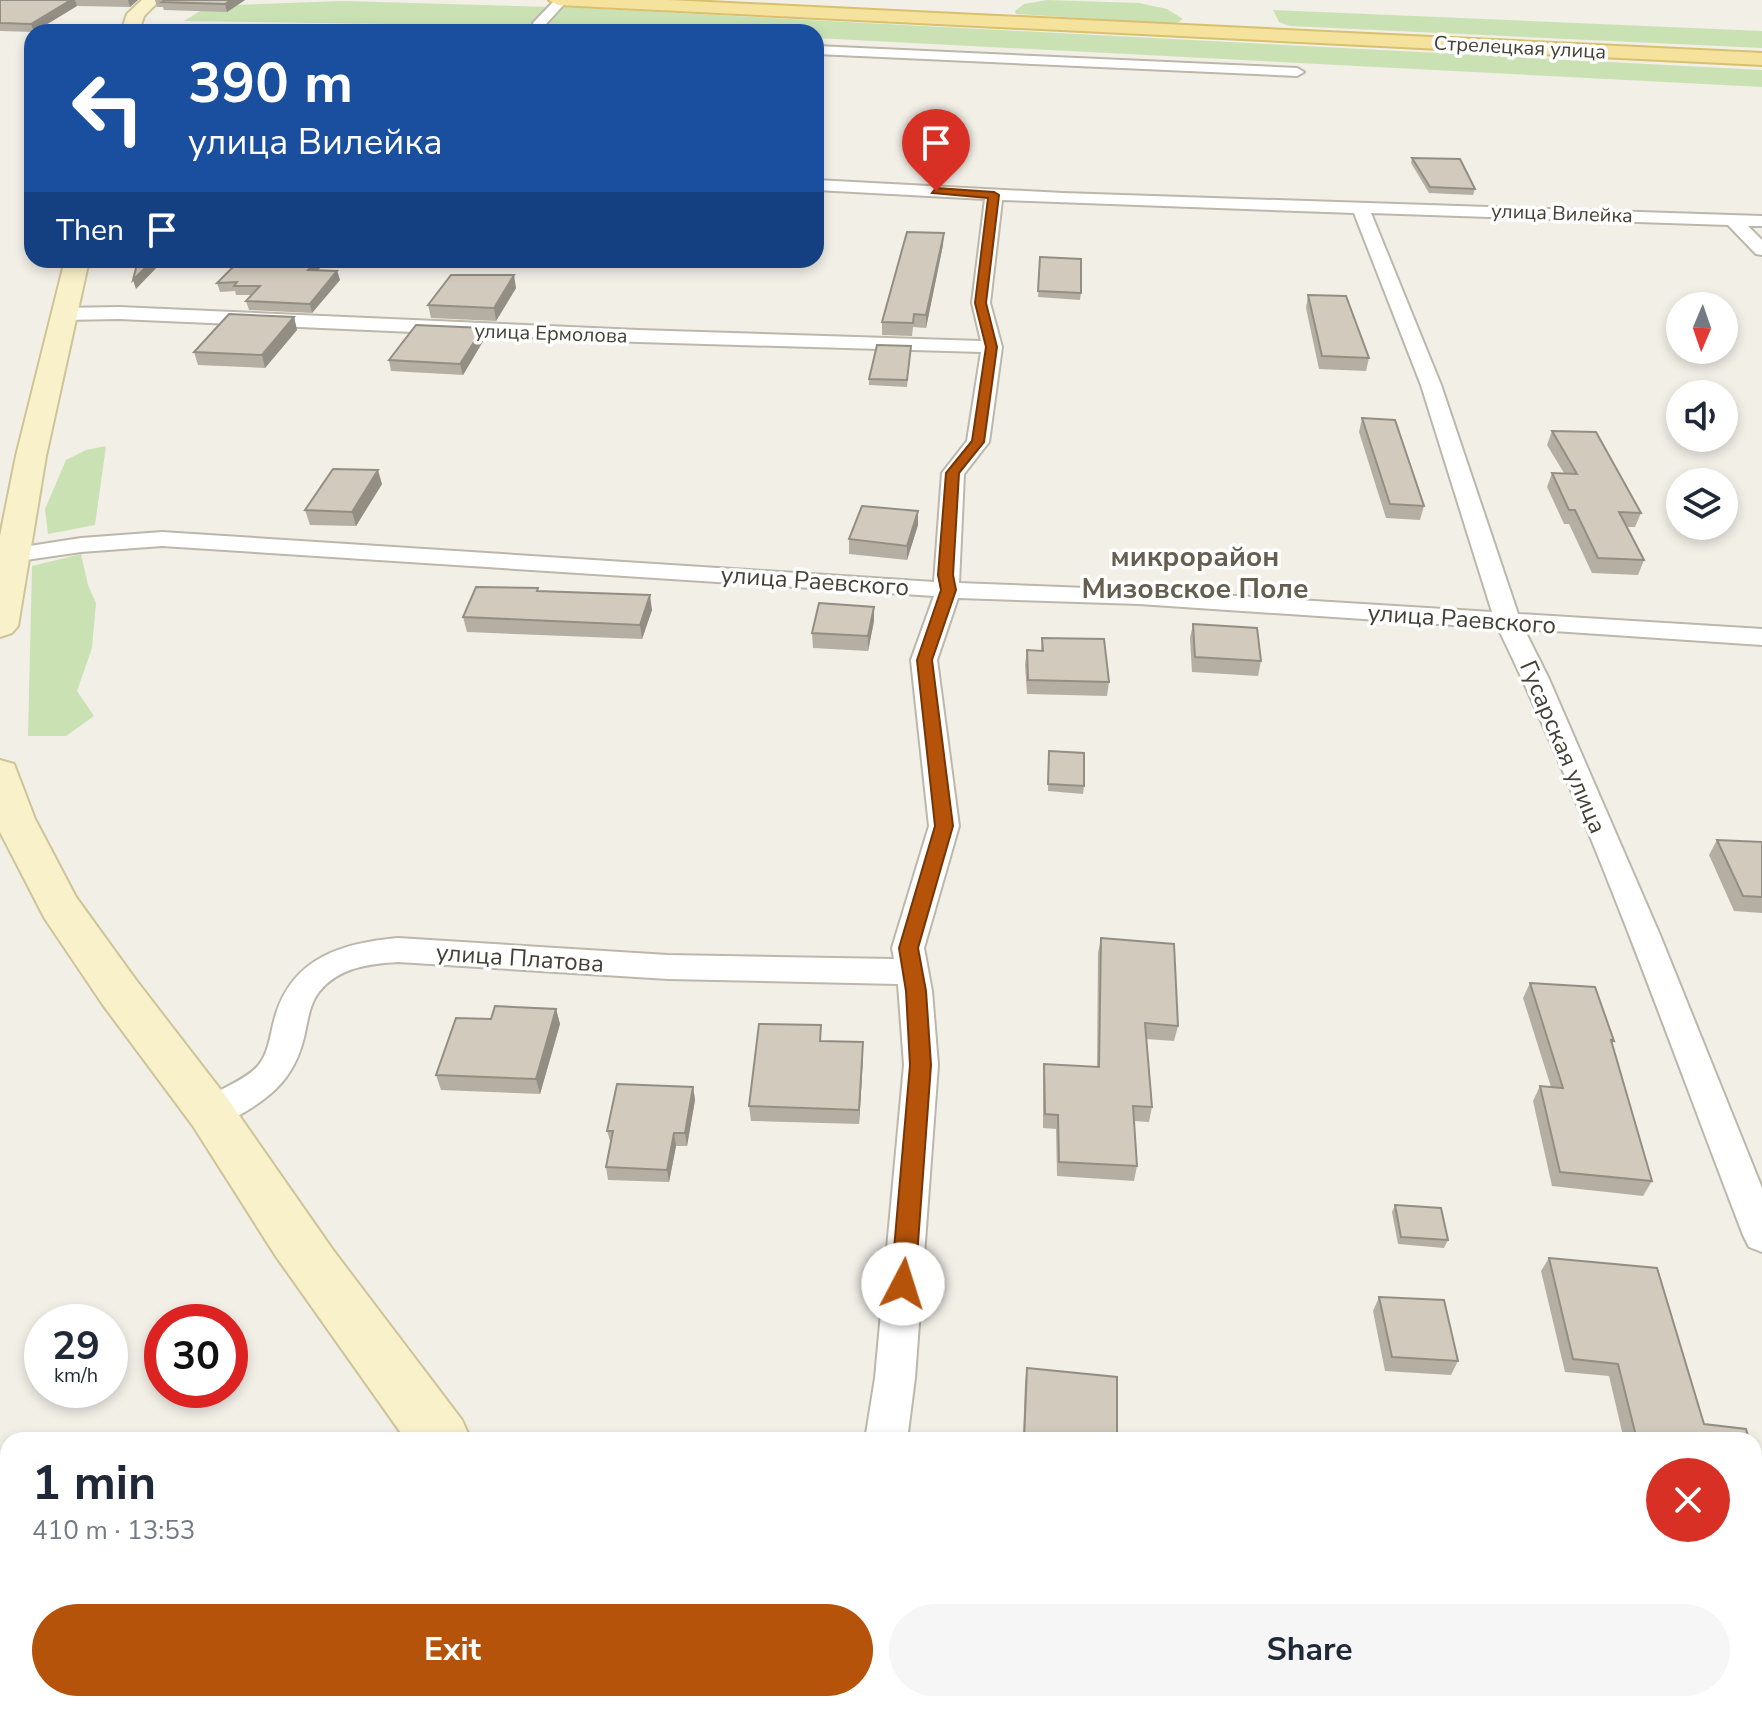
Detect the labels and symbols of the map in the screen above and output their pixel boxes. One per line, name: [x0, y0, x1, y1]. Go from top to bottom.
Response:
street label: Стрелецкая улица: [1433, 30, 1607, 65]
pin: [902, 109, 970, 191]
street label: улица Вилейка: [1491, 198, 1633, 229]
north arrow: [1666, 292, 1738, 364]
street label: улица Ермолова: [474, 317, 628, 350]
district label: микрорайон Мизовское Поле: [1081, 538, 1309, 608]
street label: улица Раевского: [720, 558, 910, 604]
street label: улица Раевского: [1367, 596, 1557, 642]
street label: Гусарская улица: [1512, 656, 1614, 838]
street label: улица Платова: [435, 936, 605, 980]
position arrow: [861, 1242, 945, 1326]
speed limit sign: 30: [144, 1304, 248, 1408]

